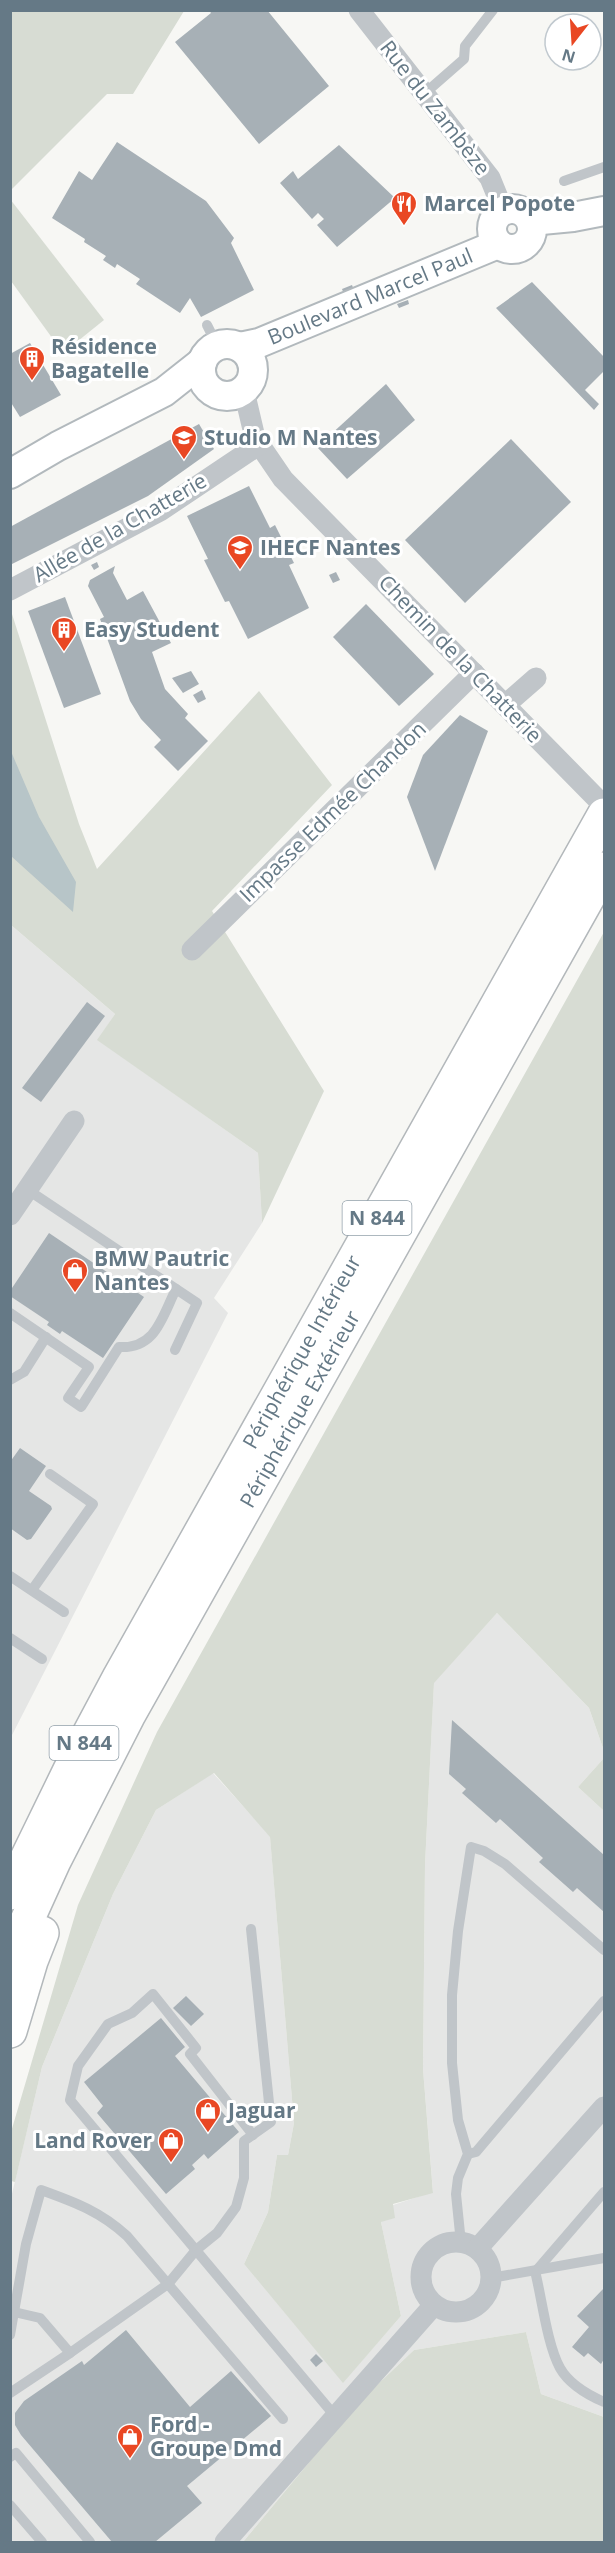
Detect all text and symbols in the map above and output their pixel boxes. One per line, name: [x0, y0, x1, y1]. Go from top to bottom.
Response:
north arrow: [543, 12, 603, 72]
street label: Rue du Zambèze: [374, 34, 497, 180]
text: N: [559, 44, 578, 69]
restaurant icon: Marcel Popote: [389, 189, 419, 227]
place label: Marcel Popote: [424, 189, 575, 217]
street label: Boulevard Marcel Paul: [263, 241, 477, 351]
place label: Résidence Bagatelle: [51, 332, 157, 384]
building icon: Résidence Bagatelle: [17, 344, 47, 382]
school or university icon: Studio M Nantes: [169, 423, 199, 461]
place label: Studio M Nantes: [204, 423, 377, 451]
street label: Allée de la Chatterie: [28, 466, 211, 588]
school or university icon: IHECF Nantes: [225, 533, 255, 571]
place label: IHECF Nantes: [260, 533, 401, 561]
street label: Chemin de la Chatterie: [373, 568, 548, 748]
building icon: Easy Student: [49, 615, 79, 653]
place label: Easy Student: [84, 615, 219, 643]
street label: Impasse Edmée Chandon: [233, 715, 432, 908]
road number: N 844: [342, 1201, 412, 1235]
place label: BMW Pautric Nantes: [94, 1244, 229, 1296]
street label: Périphérique Intérieur: [236, 1249, 367, 1453]
shop icon: BMW Pautric Nantes: [60, 1256, 90, 1294]
street label: Périphérique Extérieur: [233, 1305, 366, 1513]
road number: N 844: [50, 1726, 118, 1760]
shop icon: Jaguar: [193, 2096, 223, 2134]
place label: Jaguar: [226, 2096, 296, 2124]
place label: Land Rover: [34, 2126, 152, 2154]
shop icon: Land Rover: [156, 2126, 186, 2164]
place label: Ford - Groupe Dmd: [150, 2410, 282, 2462]
shop icon: Ford - Groupe Dmd: [115, 2422, 145, 2460]

